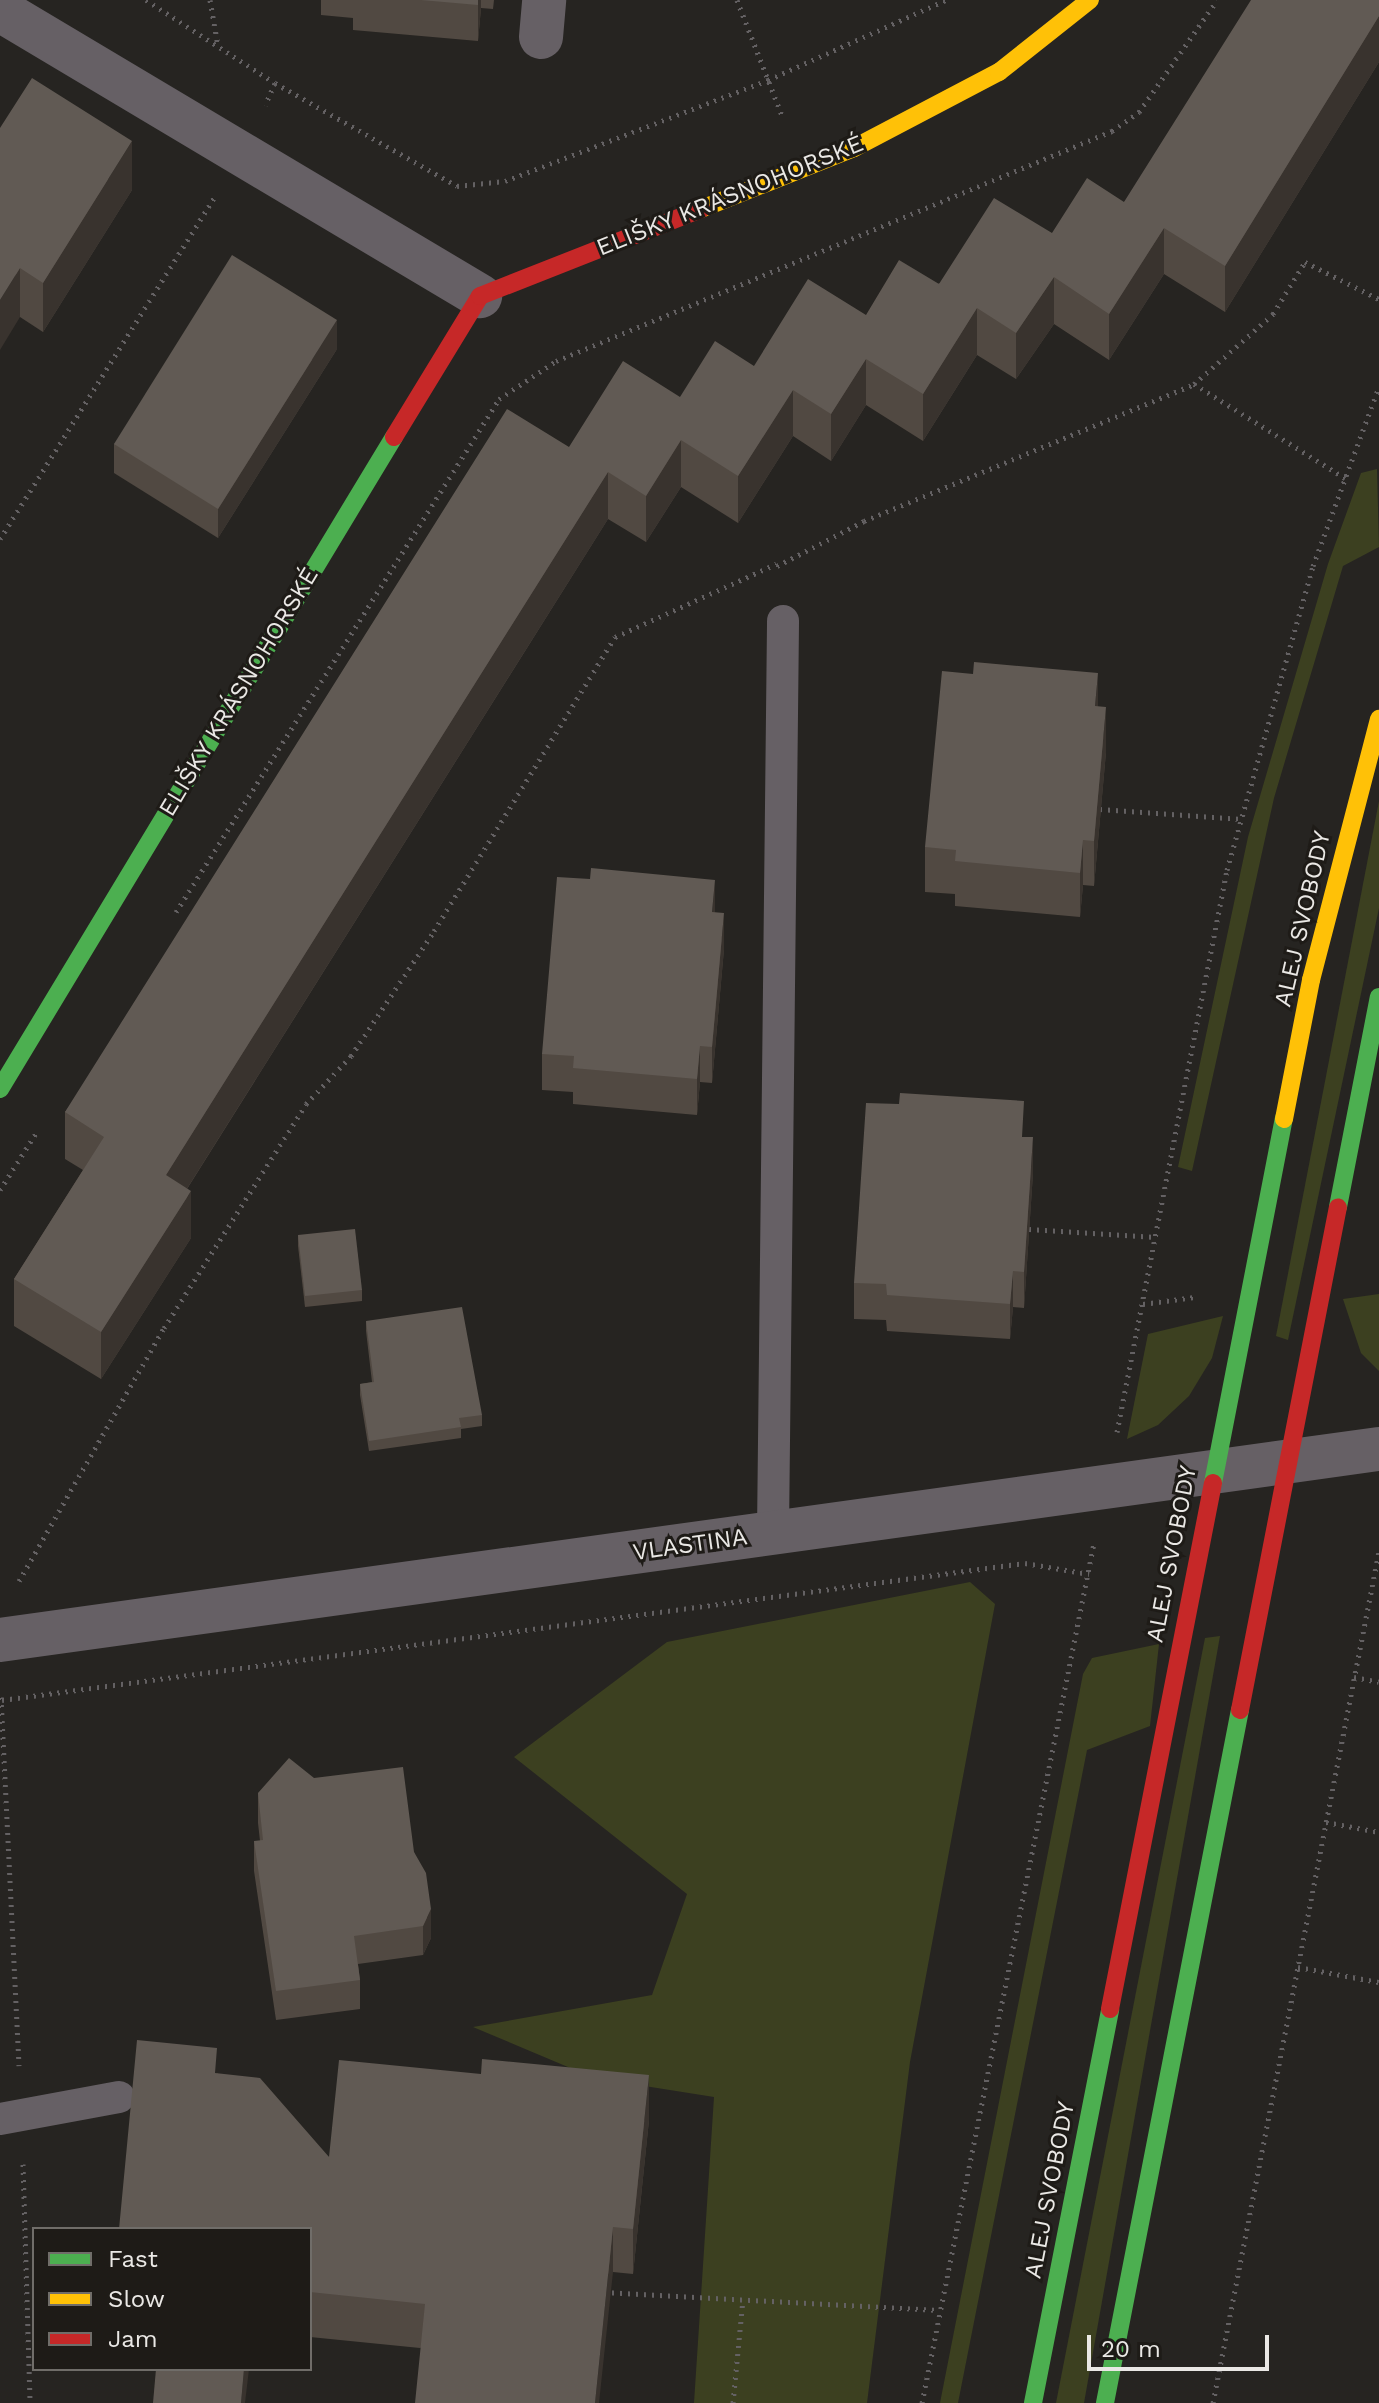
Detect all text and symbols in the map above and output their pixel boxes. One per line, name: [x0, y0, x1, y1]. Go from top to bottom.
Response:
street label: ELIŠKY KRÁSNOHORSKÉ: [592, 129, 868, 263]
street label: ELIŠKY KRÁSNOHORSKÉ: [153, 562, 325, 822]
street label: ALEJ SVOBODY: [1269, 828, 1337, 1010]
street label: ALEJ SVOBODY: [1141, 1463, 1203, 1645]
street label: VLASTINA: [631, 1523, 749, 1567]
street label: ALEJ SVOBODY: [1019, 2099, 1081, 2281]
legend: [32, 2227, 312, 2371]
text: Fast: [108, 2245, 158, 2273]
text: Slow: [108, 2285, 165, 2313]
scale bar: [1091, 2319, 1273, 2369]
text: Jam: [108, 2325, 158, 2353]
text: 20 m: [1101, 2335, 1161, 2363]

